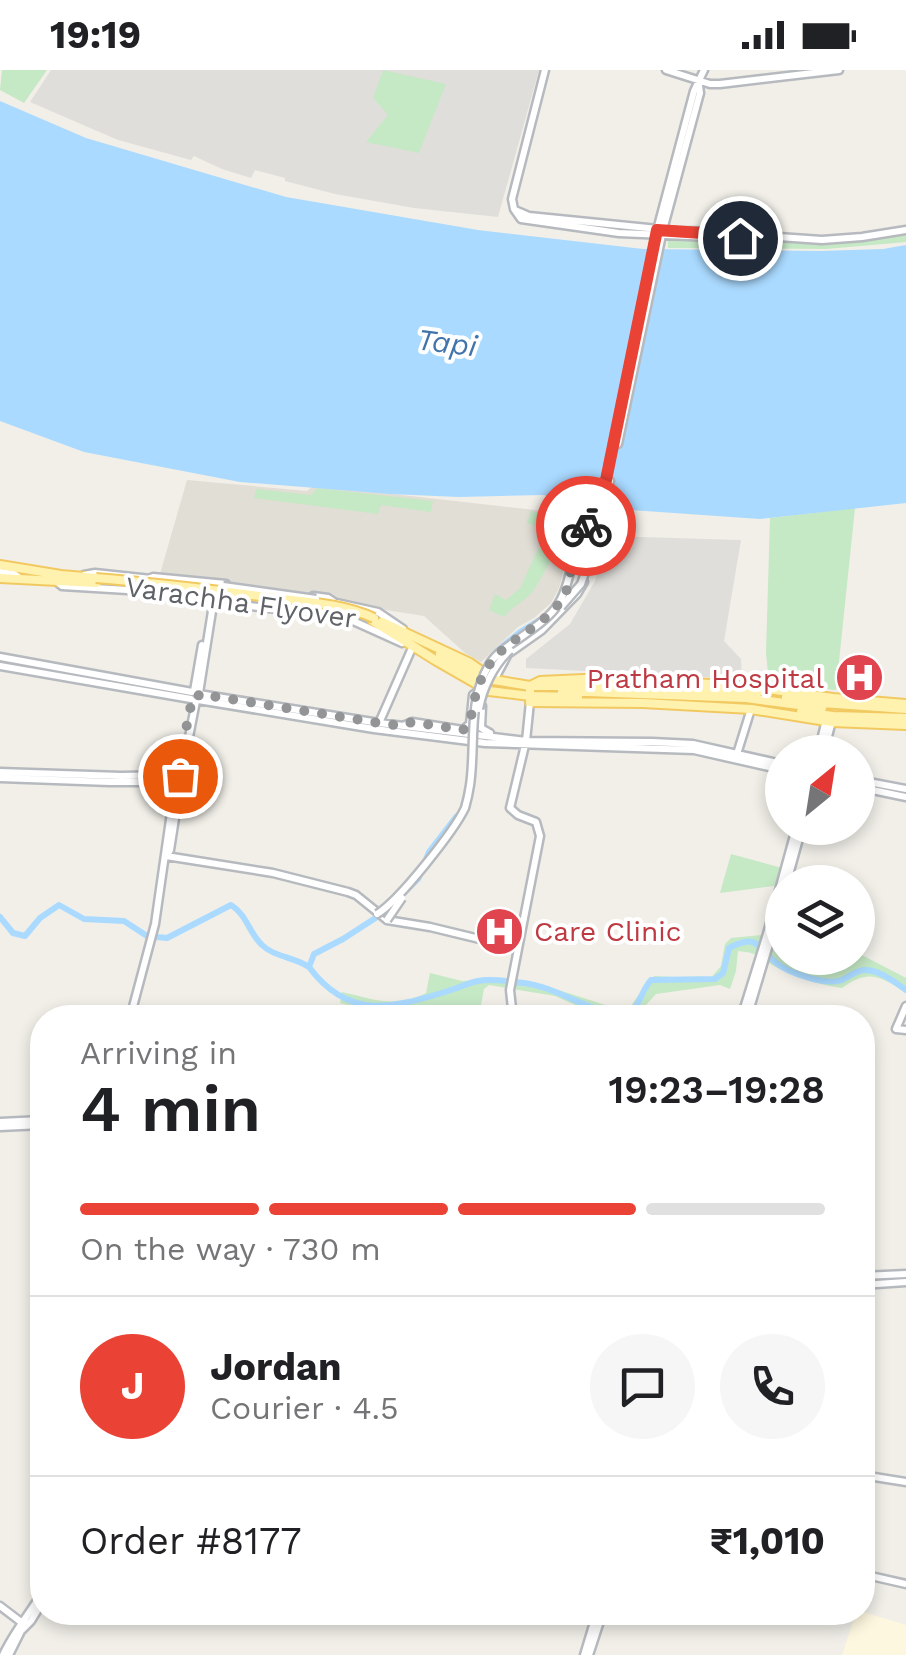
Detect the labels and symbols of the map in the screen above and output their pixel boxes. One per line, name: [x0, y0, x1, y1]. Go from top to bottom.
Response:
pin: [698, 196, 783, 281]
water label: Tapi: [415, 321, 480, 364]
courier: [536, 476, 636, 576]
street label: Varachha Flyover: [123, 570, 358, 635]
hospital icon: Pratham Hospital: [833, 652, 885, 704]
place label: Pratham Hospital: [586, 662, 824, 695]
pin: [138, 734, 223, 819]
north arrow: [765, 735, 875, 845]
hospital icon: Care Clinic: [473, 905, 525, 957]
place label: Care Clinic: [534, 915, 681, 948]

